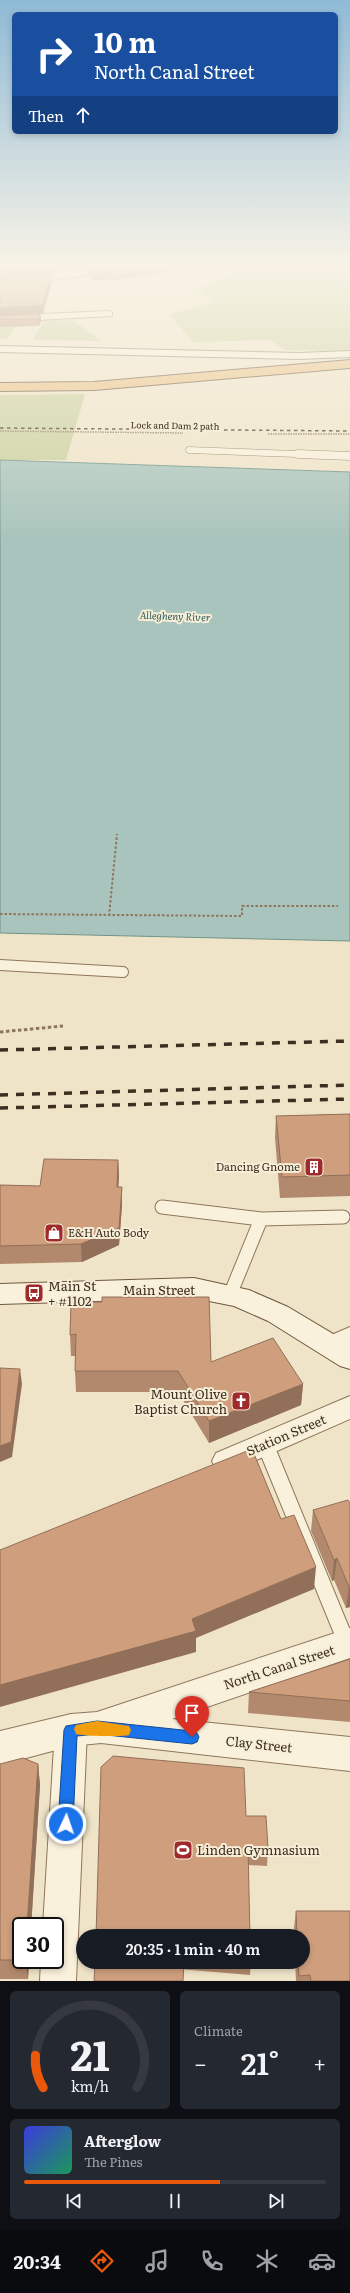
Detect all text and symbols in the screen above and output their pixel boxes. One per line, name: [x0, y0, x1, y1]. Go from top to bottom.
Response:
text: 10 m: [94, 20, 156, 62]
icon: right: [28, 28, 80, 80]
text: North Canal Street: [94, 58, 254, 85]
text: Then: [28, 104, 64, 127]
icon: ahead: [72, 104, 94, 126]
street label: Lock and Dam 2 path: [130, 417, 220, 433]
water label: Allegheny River: [139, 607, 211, 624]
building icon: Dancing Gnome: [303, 1156, 325, 1178]
place label: Dancing Gnome: [216, 1158, 300, 1174]
shop icon: E&H Auto Body: [43, 1222, 65, 1244]
place label: E&H Auto Body: [68, 1224, 150, 1240]
place label: Main St + #1102: [48, 1276, 97, 1310]
street label: Main Street: [123, 1280, 196, 1299]
bus stop icon: Main St + #1102: [23, 1282, 45, 1304]
place label: Mount Olive Baptist Church: [134, 1384, 227, 1418]
church icon: Mount Olive Baptist Church: [230, 1390, 252, 1412]
street label: Station Street: [243, 1409, 329, 1460]
street label: North Canal Street: [221, 1639, 338, 1693]
pin: [175, 1696, 209, 1737]
icon: arrive: [181, 1702, 203, 1724]
street label: Clay Street: [225, 1731, 294, 1757]
position arrow: [45, 1803, 87, 1845]
sports icon: Linden Gymnasium: [172, 1839, 194, 1861]
place label: Linden Gymnasium: [197, 1840, 320, 1859]
speed limit sign: 30: [12, 1917, 64, 1969]
text: 20:35 · 1 min · 40 m: [126, 1937, 260, 1960]
text: Climate: [194, 2021, 243, 2040]
text: 21: [70, 2022, 110, 2084]
text: 21°: [241, 2040, 279, 2084]
text: −: [194, 2046, 207, 2079]
text: +: [313, 2046, 326, 2079]
text: km/h: [71, 2075, 110, 2096]
text: Afterglow: [84, 2129, 161, 2152]
text: The Pines: [84, 2152, 142, 2171]
icon: previous: [63, 2190, 85, 2212]
icon: pause: [164, 2190, 186, 2212]
icon: next: [265, 2190, 287, 2212]
icon: directions: [88, 2247, 116, 2275]
icon: music: [143, 2247, 171, 2275]
icon: phone: [198, 2247, 226, 2275]
icon: climate: [253, 2247, 281, 2275]
icon: car: [308, 2247, 336, 2275]
text: 20:34: [14, 2248, 61, 2275]

